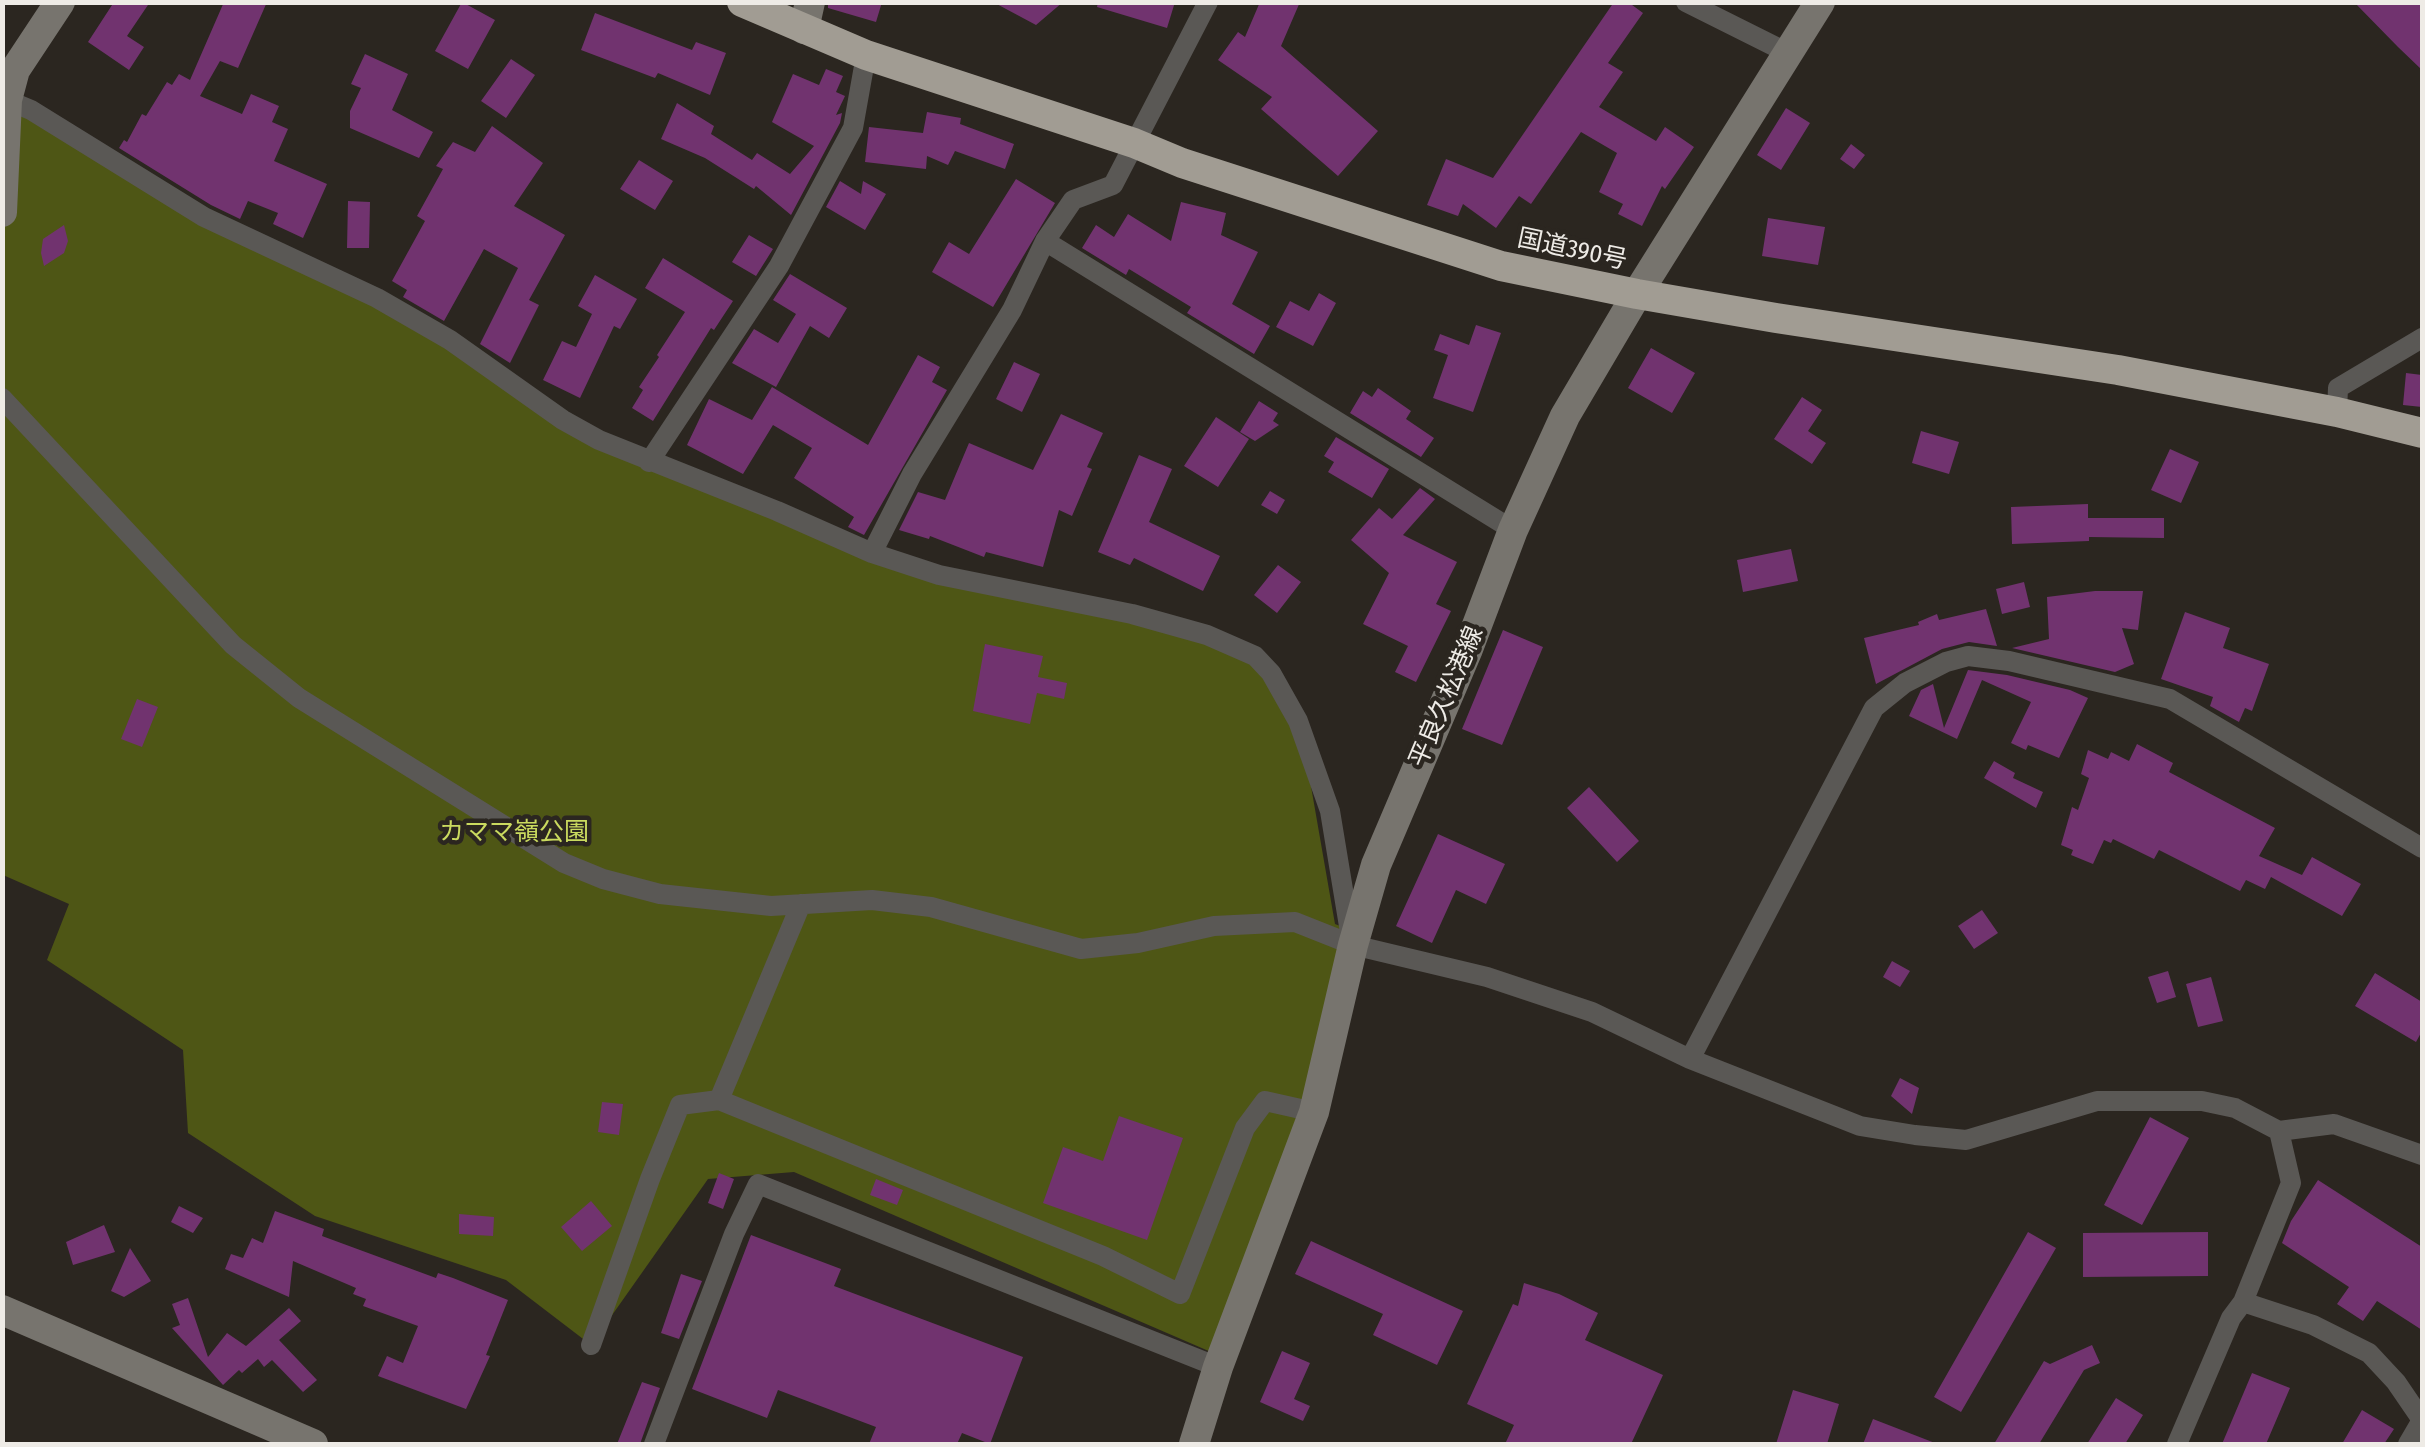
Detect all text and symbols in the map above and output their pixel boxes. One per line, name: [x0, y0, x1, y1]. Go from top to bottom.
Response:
street label: 国道390号: [1515, 224, 1629, 276]
street label: 平良久松港線: [1404, 622, 1490, 772]
park label: カママ嶺公園: [439, 818, 589, 848]

